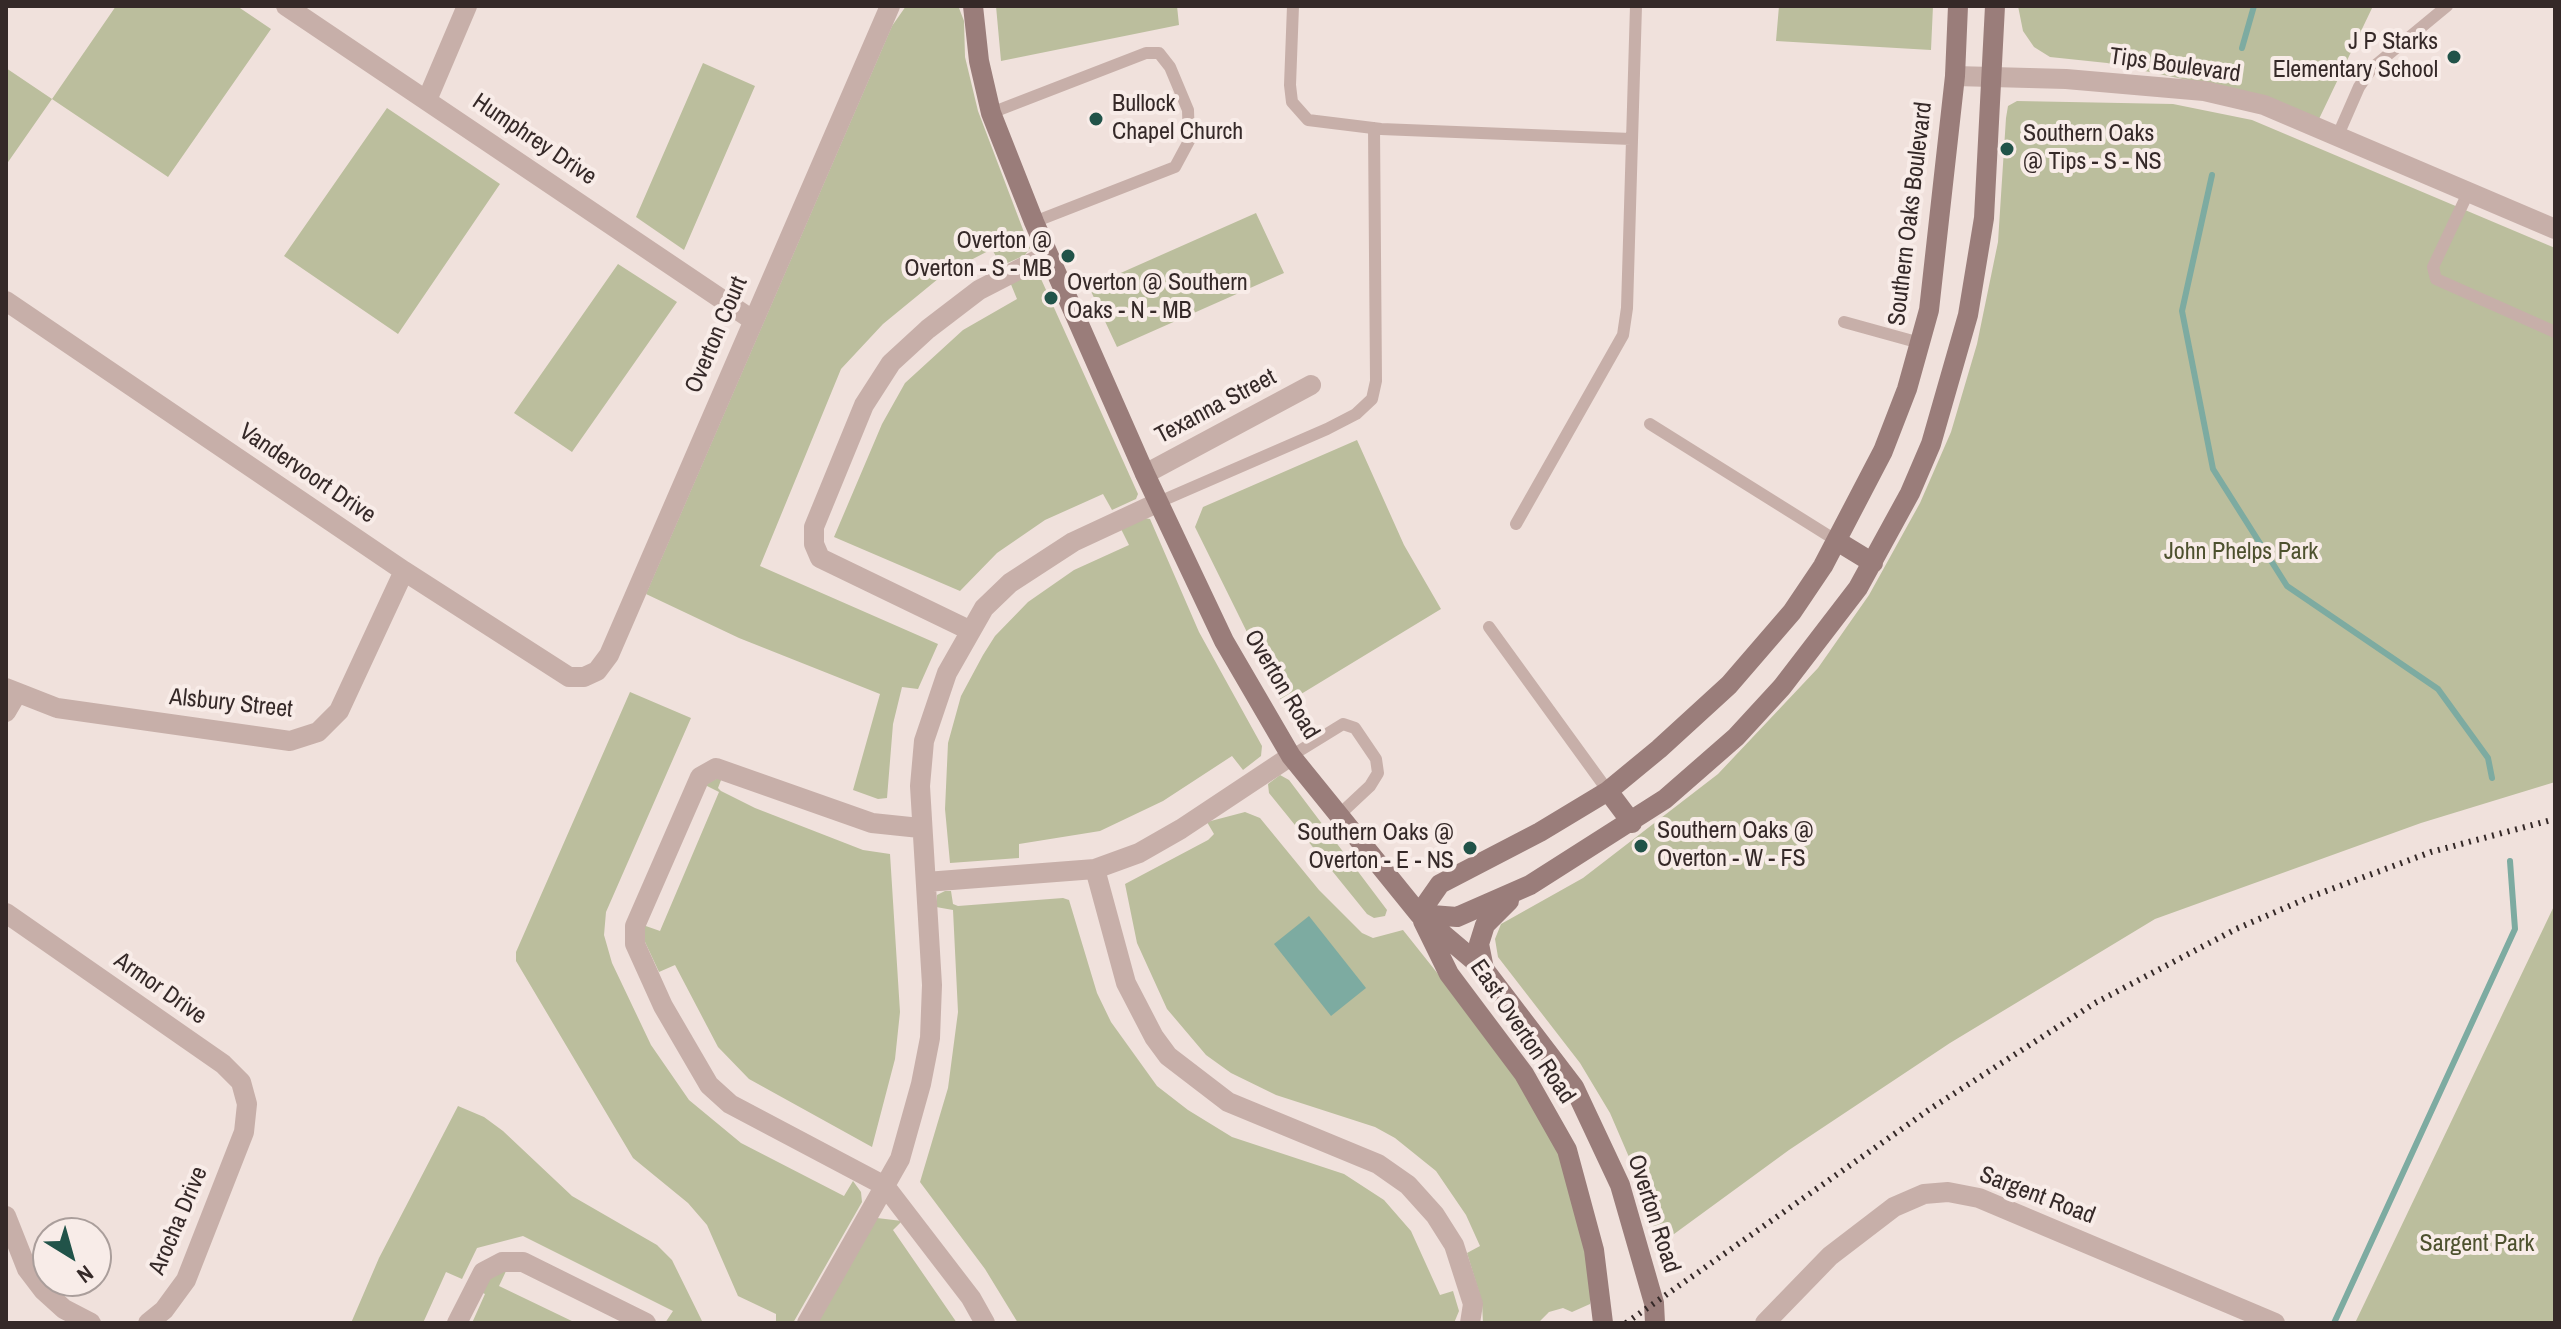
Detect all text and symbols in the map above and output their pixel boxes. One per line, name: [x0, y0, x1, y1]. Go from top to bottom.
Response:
place label: J P Starks Elementary School: [2273, 29, 2438, 85]
street label: Tips Boulevard: [2108, 43, 2242, 89]
marker: J P Starks Elementary School: [2445, 48, 2463, 66]
street label: Humphrey Drive: [467, 88, 601, 192]
place label: Bullock Chapel Church: [1112, 91, 1243, 147]
street label: Southern Oaks Boulevard: [1883, 100, 1939, 328]
marker: Bullock Chapel Church: [1087, 110, 1105, 128]
place label: Southern Oaks @ Tips - S - NS: [2023, 121, 2162, 177]
marker: Southern Oaks @ Tips - S - NS: [1998, 140, 2016, 158]
place label: Overton @ Overton - S - MB: [904, 228, 1052, 284]
marker: Overton @ Overton - S - MB: [1059, 247, 1077, 265]
place label: Overton @ Southern Oaks - N - MB: [1067, 270, 1248, 326]
street label: Overton Court: [680, 272, 754, 398]
marker: Overton @ Southern Oaks - N - MB: [1042, 289, 1060, 307]
street label: Texanna Street: [1151, 363, 1281, 451]
street label: Vandervoort Drive: [233, 418, 381, 530]
park label: John Phelps Park: [2164, 539, 2318, 567]
street label: Overton Road: [1237, 625, 1325, 745]
street label: Alsbury Street: [168, 683, 294, 725]
place label: Southern Oaks @ Overton - W - FS: [1657, 818, 1814, 874]
place label: Southern Oaks @ Overton - E - NS: [1297, 820, 1454, 876]
marker: Southern Oaks @ Overton - W - FS: [1632, 837, 1650, 855]
marker: Southern Oaks @ Overton - E - NS: [1461, 839, 1479, 857]
street label: Armor Drive: [108, 947, 212, 1031]
street label: East Overton Road: [1463, 955, 1581, 1109]
street label: Overton Road: [1620, 1151, 1686, 1277]
street label: Sargent Road: [1975, 1161, 2099, 1231]
street label: Arocha Drive: [143, 1163, 215, 1279]
north arrow: [32, 1217, 112, 1297]
park label: Sargent Park: [2420, 1231, 2534, 1259]
text: N: [71, 1259, 99, 1290]

